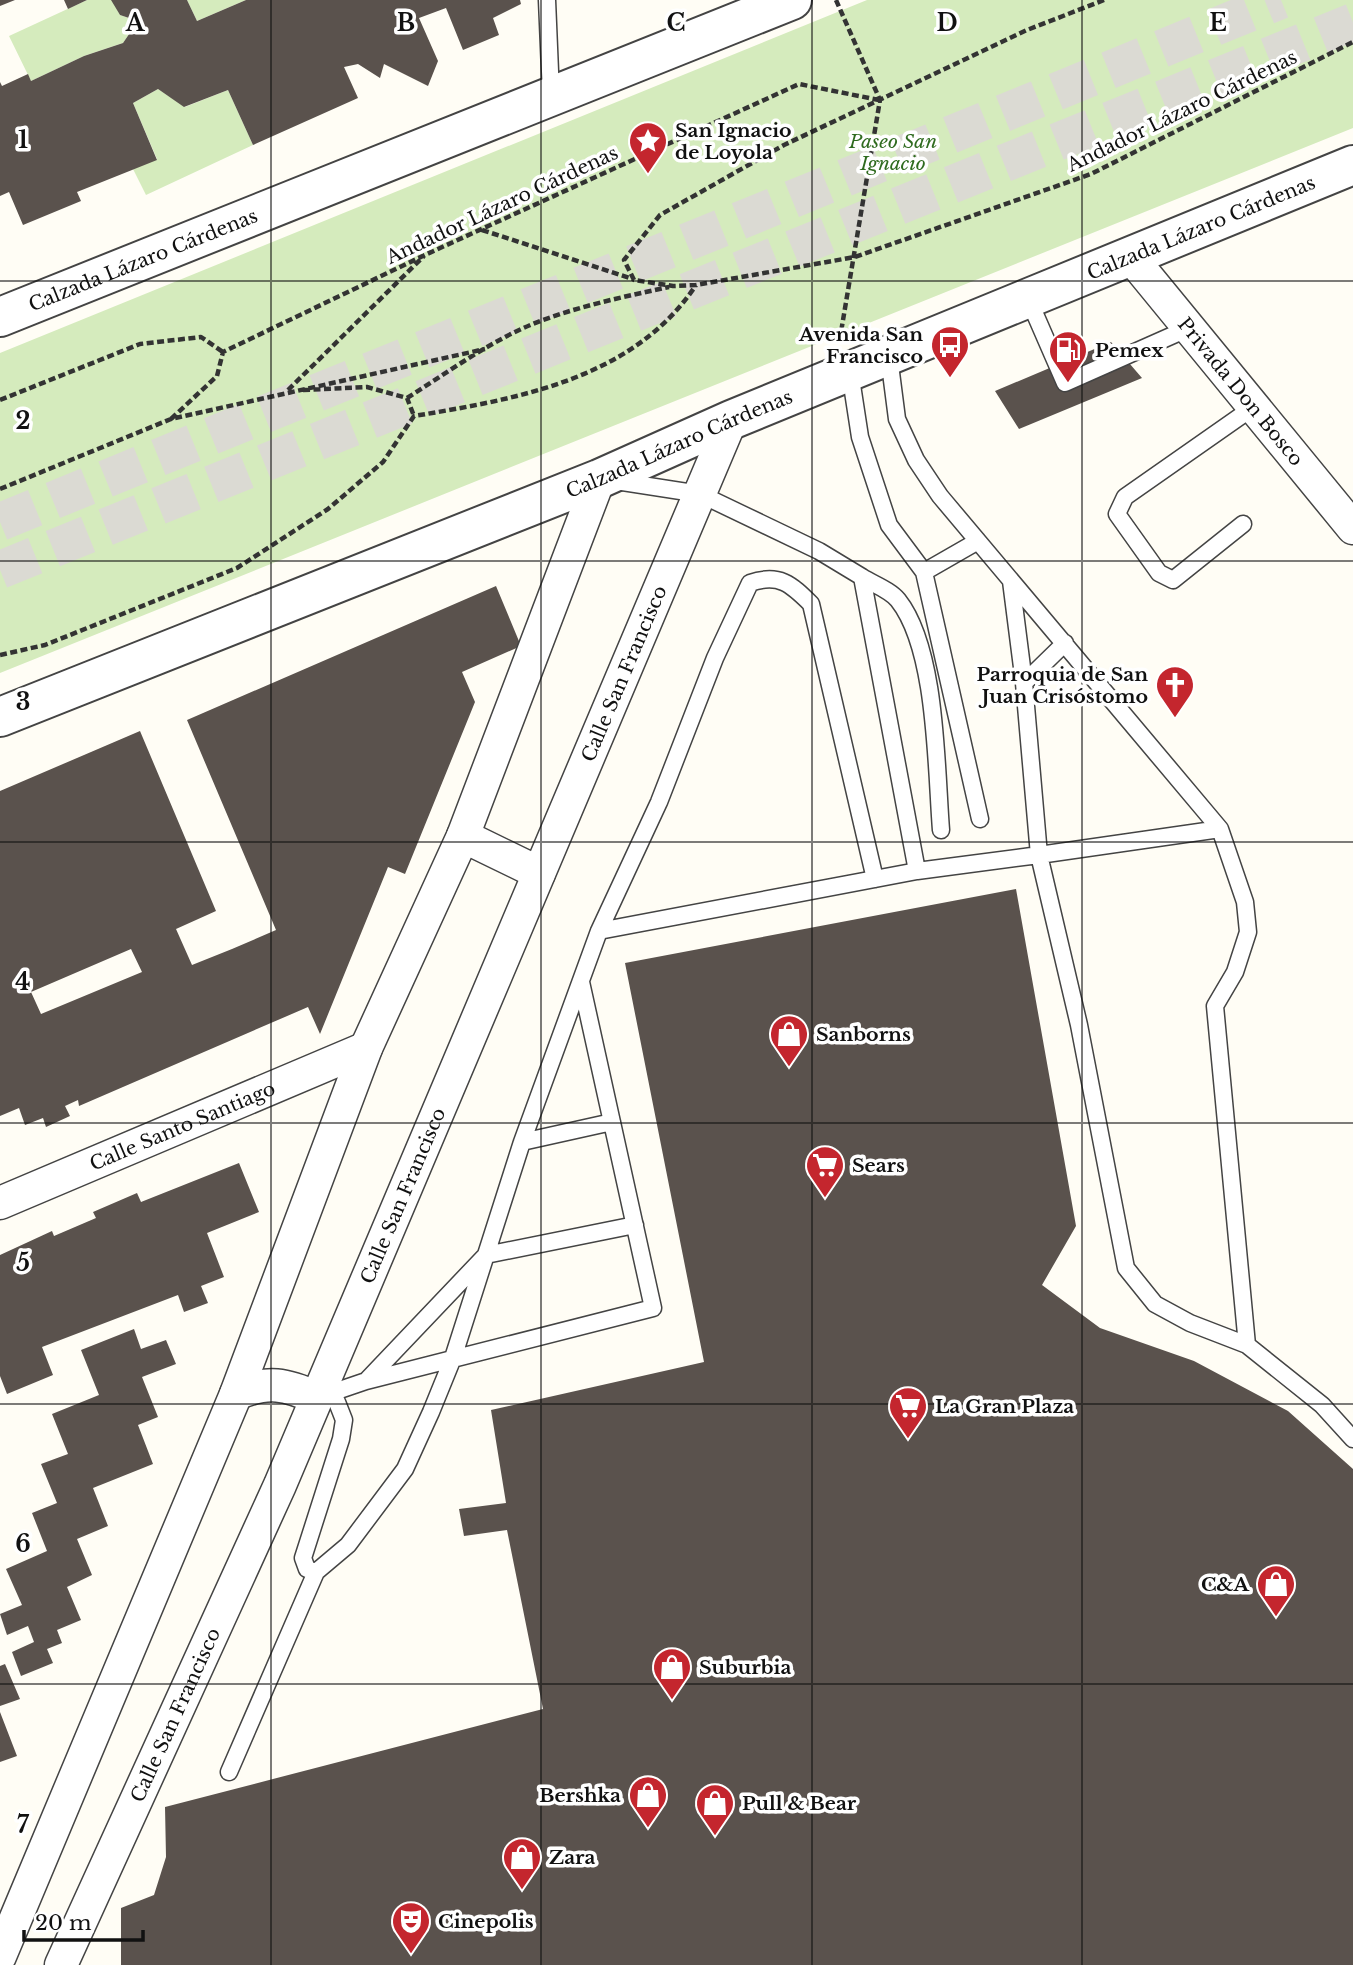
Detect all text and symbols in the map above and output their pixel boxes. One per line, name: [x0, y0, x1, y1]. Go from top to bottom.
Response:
text: A: [125, 9, 146, 37]
text: B: [397, 9, 415, 37]
text: C: [667, 9, 685, 37]
text: D: [936, 9, 958, 37]
text: E: [1209, 9, 1227, 37]
street label: Andador Lázaro Cárdenas: [1062, 45, 1301, 177]
place label: San Ignacio de Loyola: [675, 119, 792, 164]
place icon: San Ignacio de Loyola: [627, 120, 669, 175]
text: 1: [18, 126, 28, 154]
park label: Paseo San Ignacio: [848, 130, 937, 175]
street label: Andador Lázaro Cárdenas: [382, 141, 622, 269]
street label: Calzada Lázaro Cárdenas: [1083, 170, 1318, 284]
street label: Calzada Lázaro Cárdenas: [25, 204, 261, 316]
street label: Privada Don Bosco: [1173, 312, 1309, 470]
place label: Avenida San Francisco: [798, 323, 923, 368]
bus stop icon: Avenida San Francisco: [929, 324, 971, 379]
fuel station icon: Pemex: [1047, 329, 1089, 384]
place label: Pemex: [1095, 339, 1164, 362]
street label: Calzada Lázaro Cárdenas: [562, 385, 796, 503]
text: 2: [16, 407, 30, 435]
street label: Calle San Francisco: [576, 582, 671, 765]
place label: Parroquia de San Juan Crisóstomo: [977, 663, 1148, 708]
church icon: Parroquia de San Juan Crisóstomo: [1154, 664, 1196, 719]
text: 3: [16, 688, 30, 716]
text: 4: [15, 968, 31, 996]
shop icon: Sanborns: [768, 1013, 810, 1068]
place label: Sanborns: [816, 1023, 911, 1046]
street label: Calle Santo Santiago: [86, 1076, 279, 1175]
street label: Calle San Francisco: [355, 1104, 450, 1287]
supermarket icon: Sears: [804, 1144, 846, 1199]
place label: Sears: [852, 1154, 905, 1177]
text: 5: [16, 1249, 30, 1277]
supermarket icon: La Gran Plaza: [887, 1385, 929, 1440]
place label: La Gran Plaza: [935, 1395, 1074, 1418]
text: 6: [15, 1530, 31, 1558]
shop icon: C&A: [1255, 1563, 1297, 1618]
place label: C&A: [1201, 1573, 1250, 1596]
street label: Calle San Francisco: [125, 1624, 225, 1806]
shop icon: Suburbia: [651, 1646, 693, 1701]
place label: Suburbia: [699, 1656, 791, 1679]
shop icon: Bershka: [627, 1774, 669, 1829]
shop icon: Pull & Bear: [694, 1782, 736, 1837]
place label: Bershka: [539, 1784, 621, 1807]
place label: Pull & Bear: [742, 1792, 857, 1815]
text: 7: [17, 1811, 30, 1839]
shop icon: Zara: [501, 1836, 543, 1891]
place label: Zara: [549, 1846, 596, 1869]
scale bar: [24, 1898, 144, 1942]
theatre icon: Cinepolis: [390, 1900, 432, 1955]
text: 20 m: [35, 1910, 92, 1936]
place label: Cinepolis: [438, 1910, 534, 1933]

